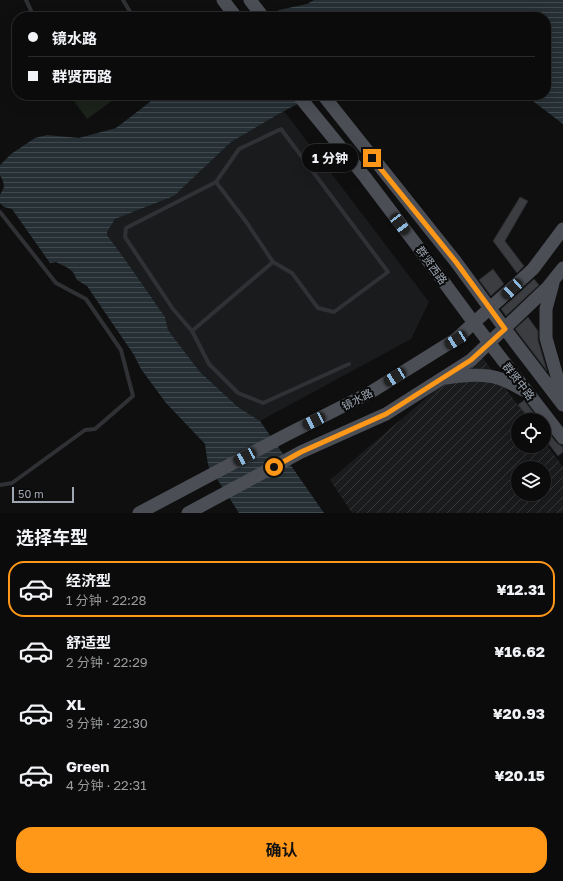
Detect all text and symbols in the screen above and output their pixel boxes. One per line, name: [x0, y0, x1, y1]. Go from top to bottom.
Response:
text: 镜水路: [52, 29, 97, 47]
text: 群贤西路: [52, 67, 112, 85]
callout: 1 分钟: [302, 144, 358, 172]
route end: [363, 149, 381, 167]
text: 1 分钟: [312, 150, 348, 166]
car: [388, 211, 412, 237]
street label: 群贤西路: [414, 243, 450, 287]
car: [499, 276, 525, 302]
car: [443, 329, 469, 351]
street label: 群贤中路: [500, 360, 538, 402]
car: [382, 366, 408, 388]
street label: 镜水路: [339, 386, 375, 412]
car: [301, 410, 327, 432]
map controls: [511, 413, 551, 501]
button: locate: [511, 413, 551, 453]
car: [232, 446, 258, 468]
route start: [265, 458, 283, 476]
button: layers: [511, 461, 551, 501]
scale bar: [12, 485, 74, 504]
text: 50 m: [18, 487, 44, 500]
text: 选择车型: [16, 526, 88, 548]
icon: car: [18, 571, 54, 607]
text: 经济型: [66, 571, 111, 589]
text: ¥12.31: [497, 580, 545, 598]
text: 1 分钟 · 22:28: [66, 592, 146, 608]
icon: car: [18, 633, 54, 669]
text: 舒适型: [66, 633, 111, 651]
text: ¥16.62: [494, 642, 545, 660]
text: 2 分钟 · 22:29: [66, 654, 148, 670]
icon: car: [18, 695, 54, 731]
text: XL: [66, 695, 85, 713]
text: ¥20.93: [493, 704, 545, 722]
text: 3 分钟 · 22:30: [66, 715, 148, 731]
icon: car: [18, 757, 54, 793]
text: Green: [66, 757, 109, 775]
text: ¥20.15: [495, 766, 545, 784]
text: 4 分钟 · 22:31: [66, 777, 146, 793]
button: 确认: [16, 827, 547, 873]

